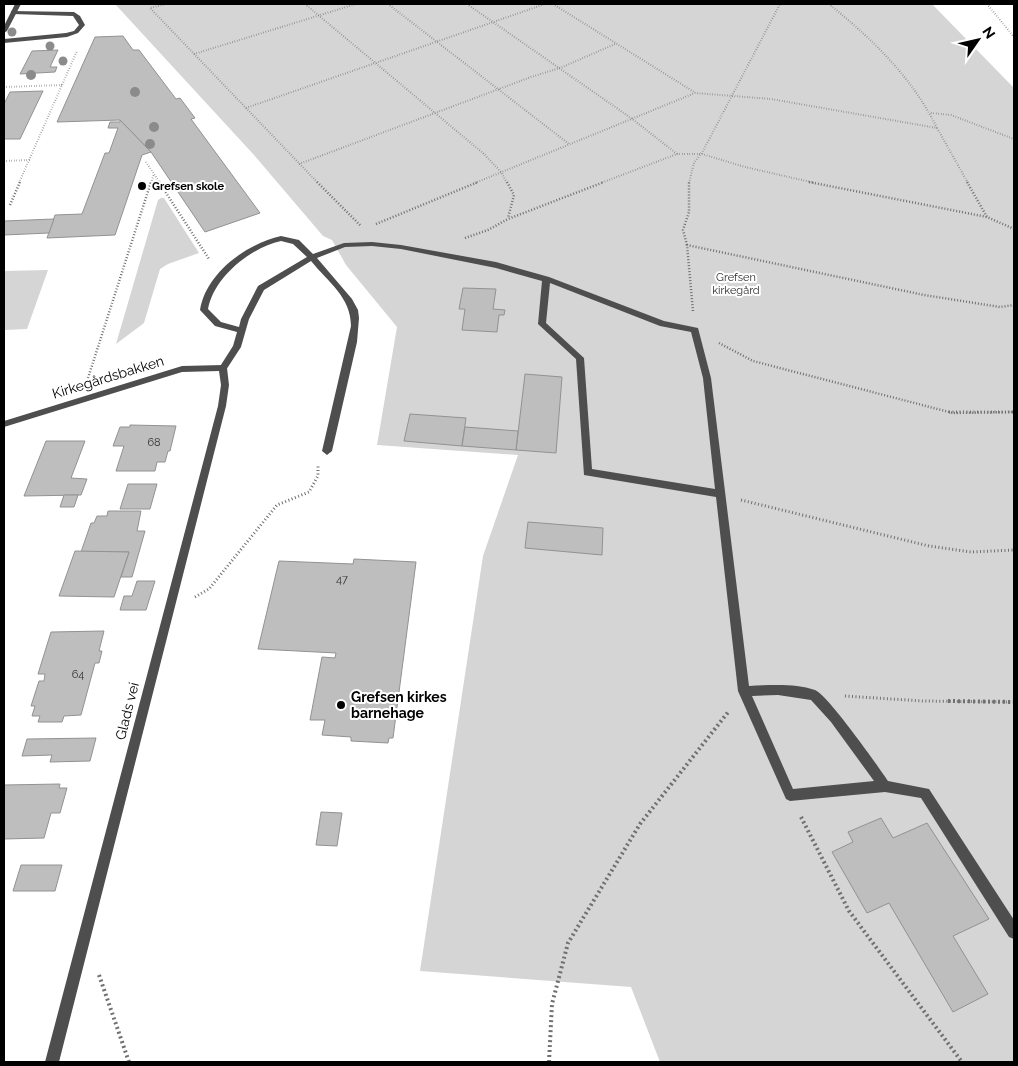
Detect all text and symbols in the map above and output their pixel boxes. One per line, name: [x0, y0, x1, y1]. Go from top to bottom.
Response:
north arrow: [953, 15, 1003, 65]
text: N: [979, 24, 998, 42]
marker: Grefsen skole: [136, 180, 148, 192]
place label: Grefsen skole: [152, 180, 225, 193]
park label: Grefsen kirkegård: [712, 271, 760, 297]
street label: Kirkegårdsbakken: [50, 352, 166, 402]
house number: 68: [147, 436, 161, 449]
house number: 47: [336, 573, 348, 586]
house number: 64: [72, 668, 84, 681]
street label: Glads vei: [112, 681, 142, 741]
place label: Grefsen kirkes barnehage: [351, 689, 447, 721]
marker: Grefsen kirkes barnehage: [335, 699, 347, 711]

